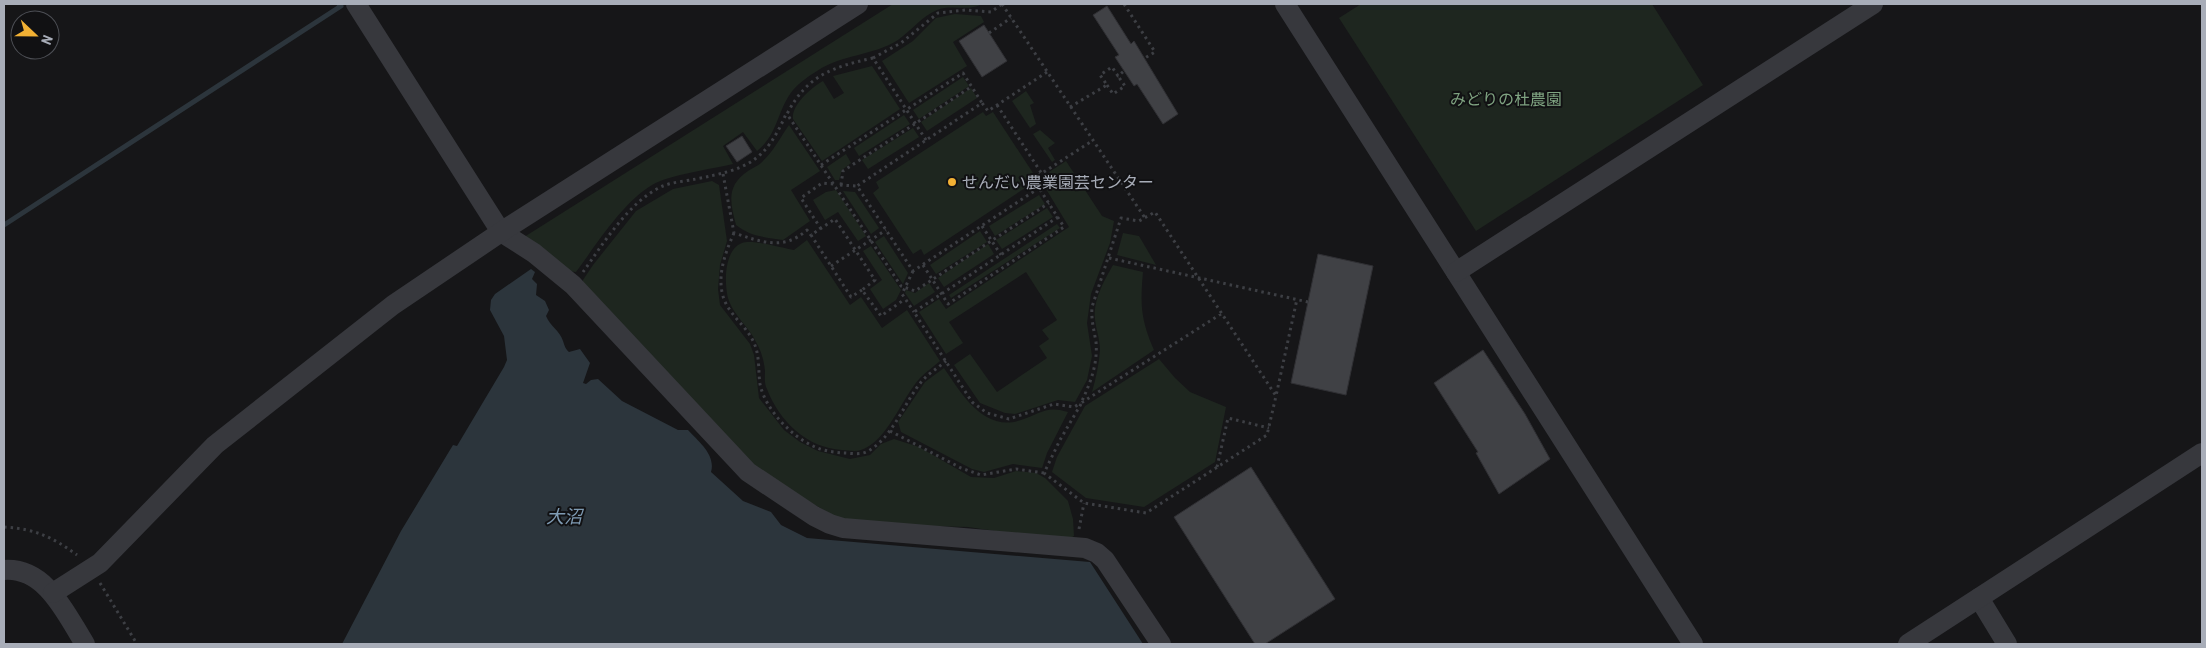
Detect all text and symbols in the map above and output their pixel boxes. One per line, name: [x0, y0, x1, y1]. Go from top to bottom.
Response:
north arrow: [10, 10, 60, 60]
text: N: [38, 33, 56, 47]
park label: みどりの杜農園: [1450, 90, 1562, 109]
place label: せんだい農業園芸センター: [962, 173, 1154, 192]
marker: せんだい農業園芸センター: [946, 176, 958, 188]
water label: 大沼: [546, 506, 585, 527]

